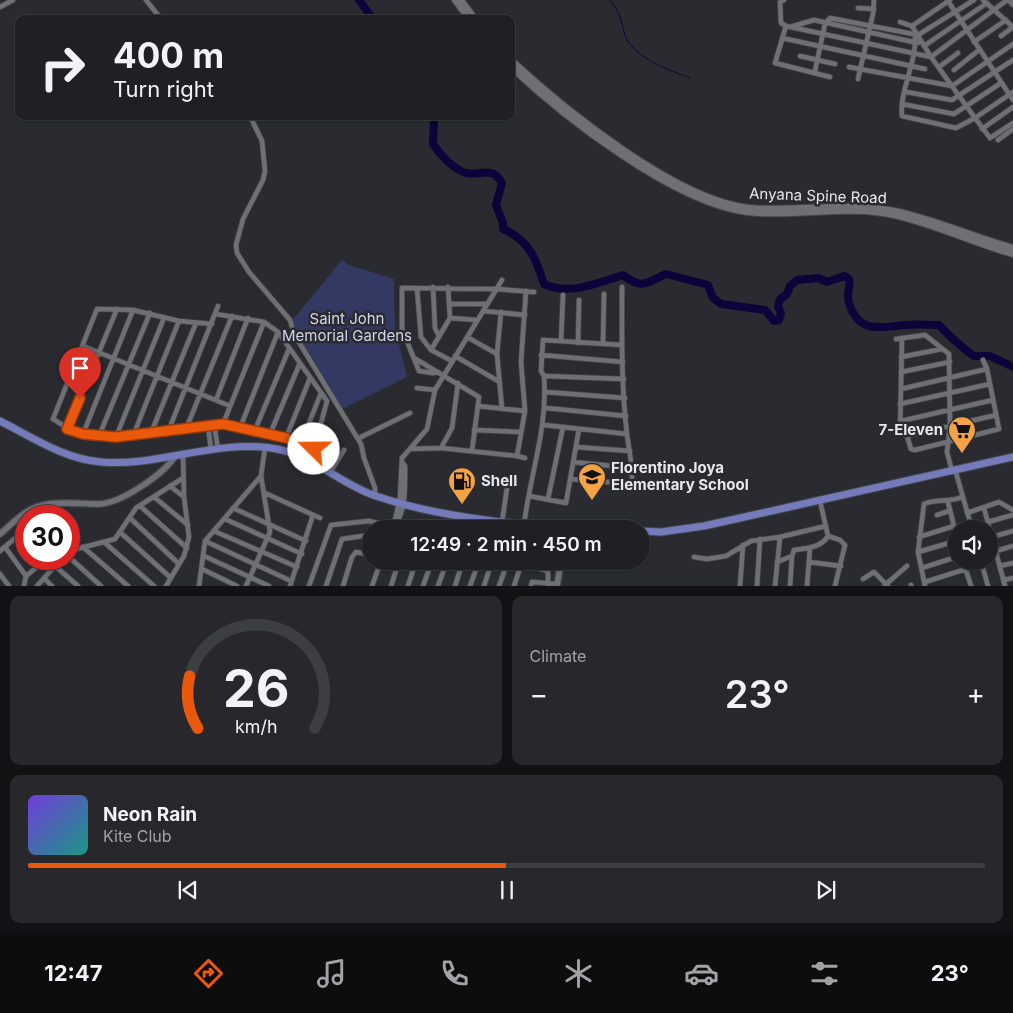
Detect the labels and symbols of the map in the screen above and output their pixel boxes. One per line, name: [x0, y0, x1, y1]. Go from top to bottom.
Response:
street label: Anyana Spine Road: [749, 184, 887, 207]
park label: Saint John Memorial Gardens: [282, 309, 412, 345]
pin: [59, 347, 101, 398]
supermarket icon: 7-Eleven: [947, 415, 977, 454]
place label: 7-Eleven: [878, 420, 943, 439]
position arrow: [287, 422, 339, 474]
place label: Florentino Joya Elementary School: [611, 458, 749, 494]
school or university icon: Florentino Joya Elementary School: [577, 462, 607, 501]
fuel station icon: Shell: [447, 466, 477, 505]
place label: Shell: [481, 471, 517, 490]
speed limit sign: 30: [15, 505, 80, 570]

